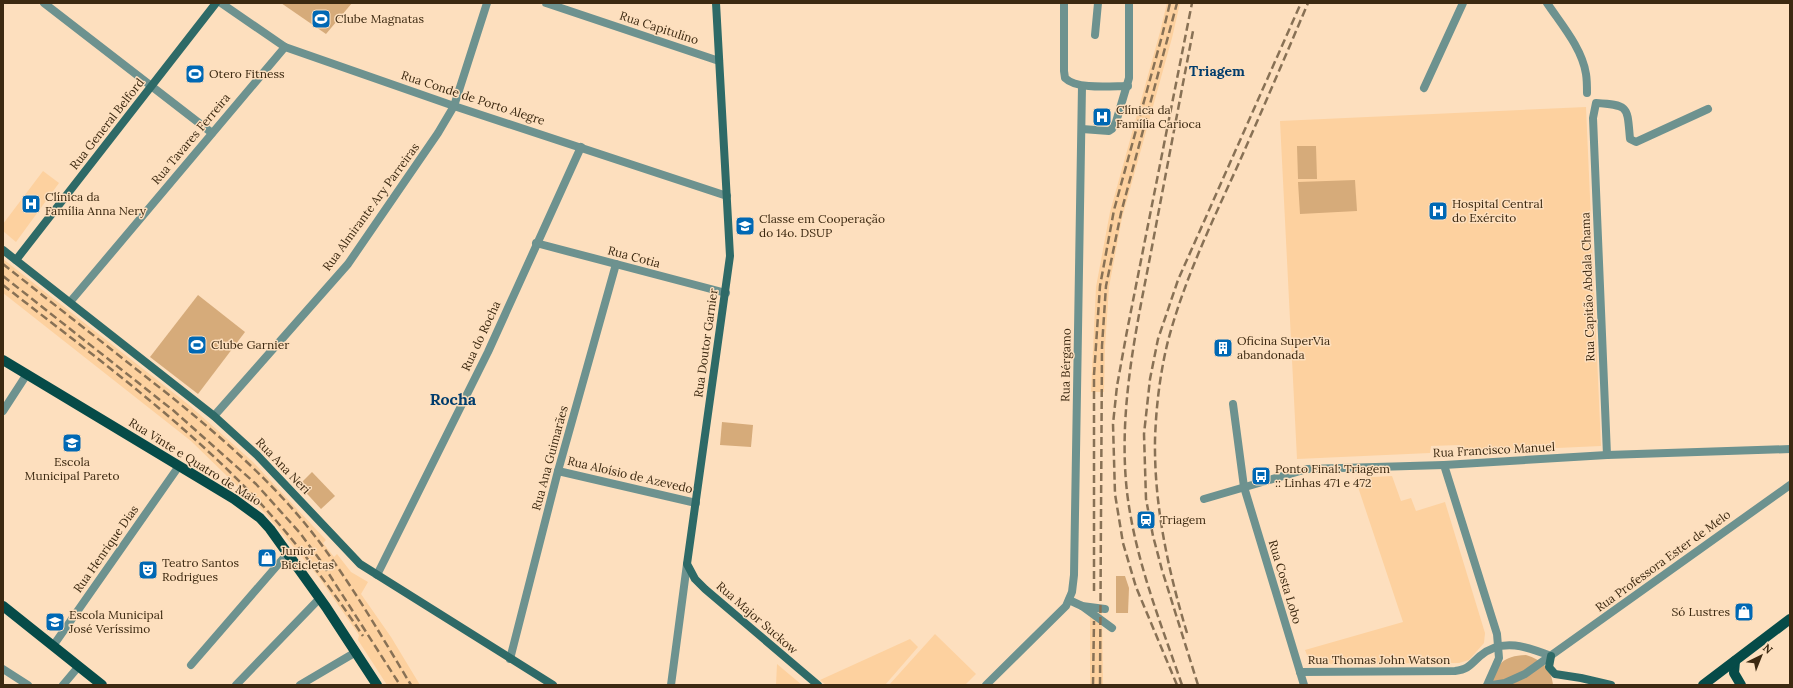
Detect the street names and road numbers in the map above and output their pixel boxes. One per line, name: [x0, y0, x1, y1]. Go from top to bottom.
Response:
street label: Rua Capitulino: [618, 8, 701, 47]
street label: Rua Conde de Porto Alegre: [399, 67, 547, 128]
street label: Rua General Belford: [66, 75, 147, 172]
street label: Rua Tavares Ferreira: [148, 90, 233, 187]
street label: Rua Almirante Ary Parreiras: [319, 139, 422, 274]
street label: Rua Capitão Abdala Chama: [1577, 212, 1598, 362]
street label: Rua Cotia: [606, 242, 662, 271]
street label: Rua Doutor Garnier: [690, 287, 721, 398]
street label: Rua do Rocha: [458, 298, 503, 373]
street label: Rua Bérgamo: [1057, 328, 1074, 402]
street label: Rua Ana Guimarães: [528, 403, 571, 512]
street label: Rua Vinte e Quatro de Maio: [126, 415, 264, 509]
street label: Rua Ana Neri: [253, 434, 314, 497]
street label: Rua Francisco Manuel: [1432, 439, 1555, 460]
street label: Rua Aloísio de Azevedo: [566, 453, 694, 496]
street label: Rua Henrique Dias: [70, 502, 142, 595]
street label: Rua Professora Ester de Melo: [1592, 506, 1733, 615]
street label: Rua Costa Lobo: [1266, 538, 1305, 626]
street label: Rua Major Suckow: [714, 578, 801, 657]
street label: Rua Thomas John Watson: [1308, 652, 1450, 667]

